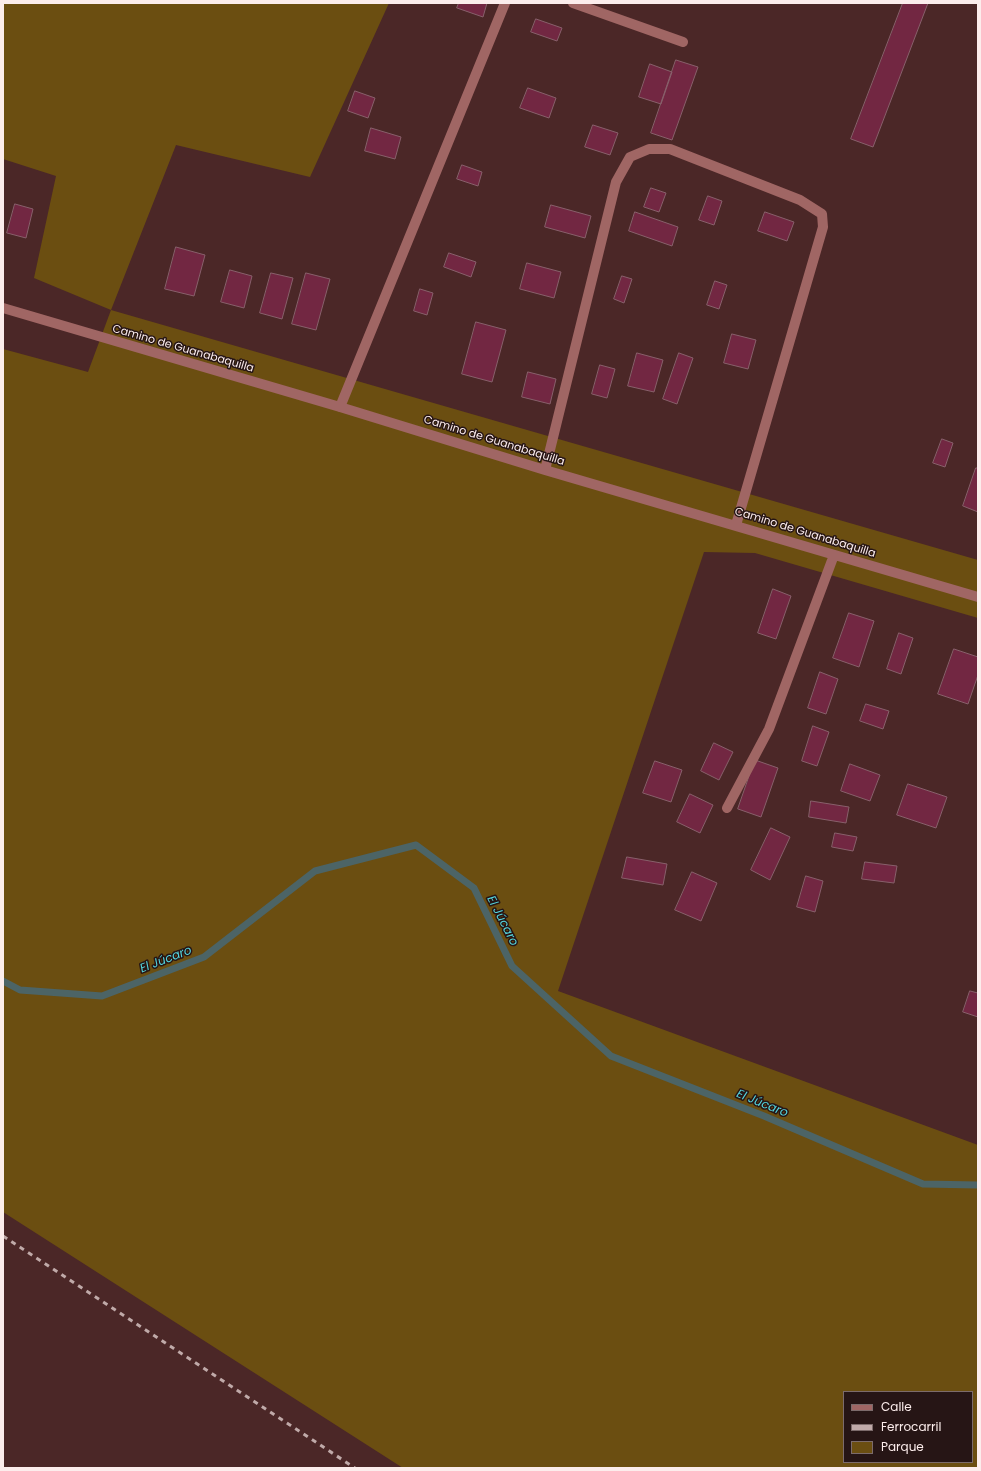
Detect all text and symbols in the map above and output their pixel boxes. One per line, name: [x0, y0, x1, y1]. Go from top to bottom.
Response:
street label: Camino de Guanabaquilla: [111, 322, 255, 376]
street label: Camino de Guanabaquilla: [422, 413, 566, 469]
street label: Camino de Guanabaquilla: [733, 505, 877, 561]
water label: El Júcaro: [483, 894, 521, 948]
water label: El Júcaro: [138, 944, 194, 976]
water label: El Júcaro: [734, 1087, 790, 1121]
legend: [843, 1391, 973, 1463]
text: Calle: [881, 1398, 912, 1415]
text: Ferrocarril: [881, 1418, 941, 1435]
text: Parque: [881, 1438, 924, 1455]

